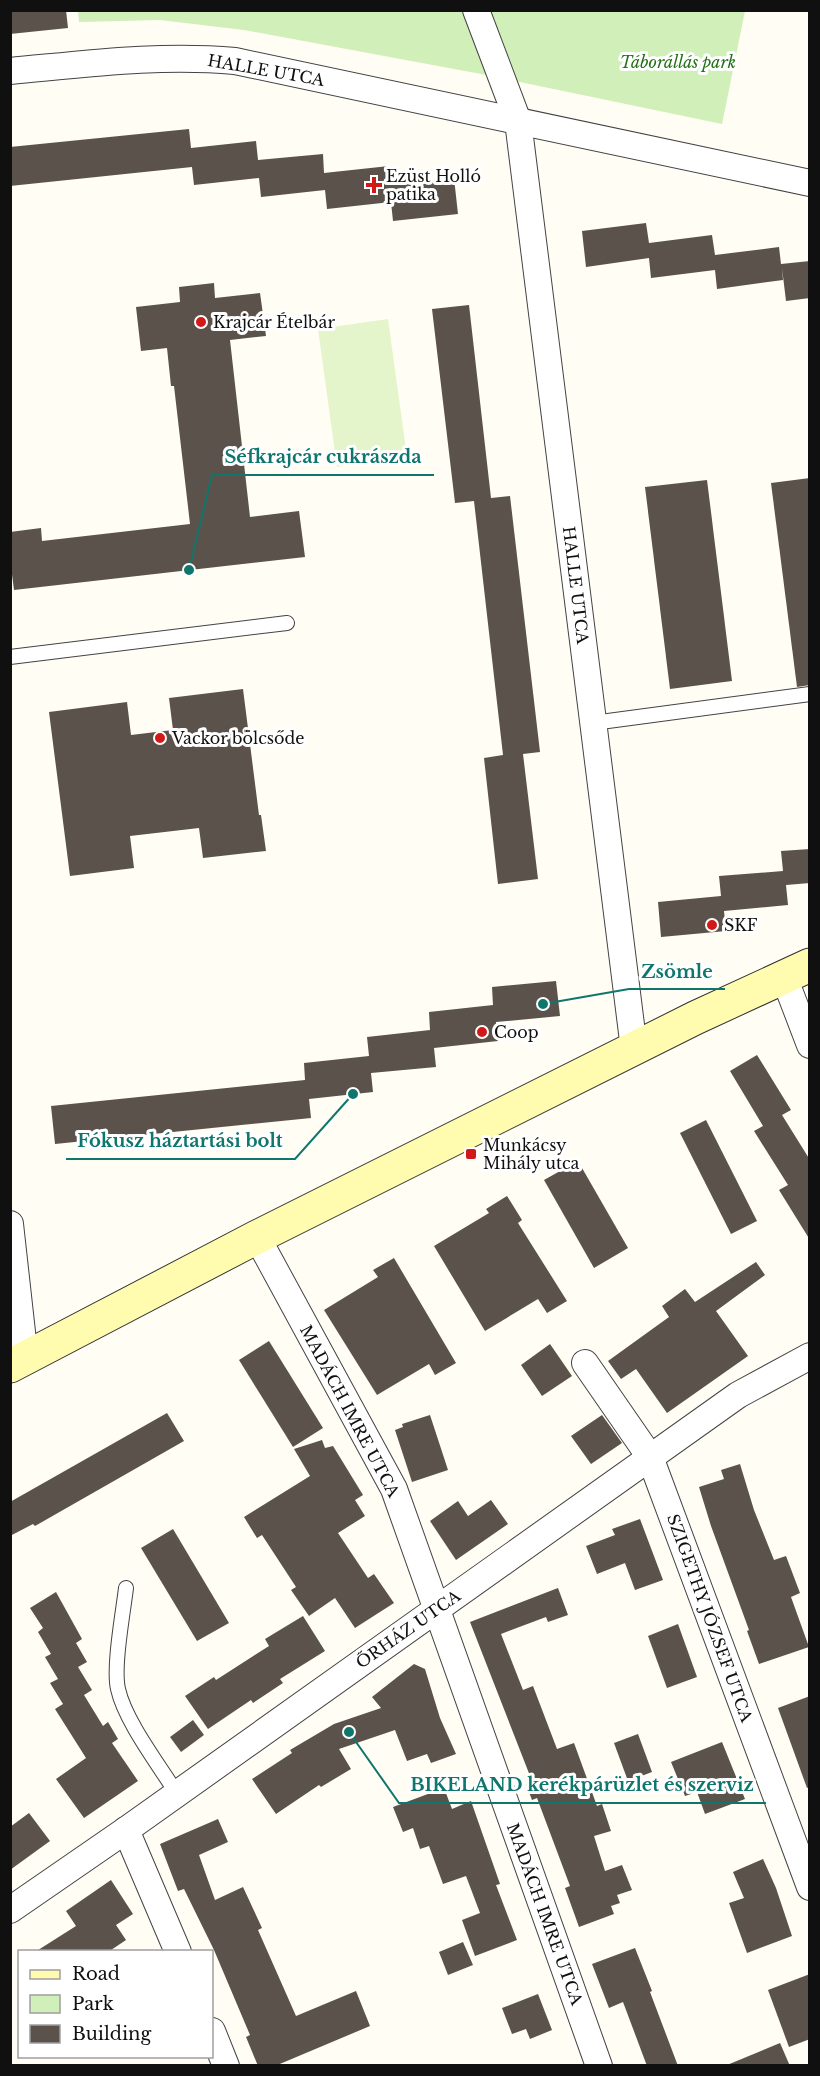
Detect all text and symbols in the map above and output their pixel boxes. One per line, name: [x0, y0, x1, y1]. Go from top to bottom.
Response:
street label: HALLE UTCA: [206, 50, 327, 90]
park label: Táborállás park: [620, 52, 736, 72]
place label: Ezüst Holló patika: [386, 166, 481, 204]
marker: Ezüst Holló patika: [367, 178, 381, 192]
place label: Krajcár Ételbár: [213, 312, 335, 332]
marker: Krajcár Ételbár: [194, 315, 208, 329]
callout: Séfkrajcár cukrászda: [212, 439, 434, 475]
text: Séfkrajcár cukrászda: [224, 446, 422, 468]
street label: HALLE UTCA: [559, 525, 593, 646]
place label: Vackor bölcsőde: [171, 728, 304, 748]
marker: Vackor bölcsőde: [153, 731, 167, 745]
place label: SKF: [724, 915, 758, 935]
marker: SKF: [705, 918, 719, 932]
callout: Zsömle: [629, 953, 725, 989]
text: Zsömle: [641, 961, 713, 983]
place label: Coop: [494, 1022, 539, 1042]
marker: Coop: [475, 1025, 489, 1039]
callout: Fókusz háztartási bolt: [66, 1123, 295, 1159]
text: Fókusz háztartási bolt: [77, 1130, 283, 1152]
place label: Munkácsy Mihály utca: [483, 1135, 580, 1173]
marker: Munkácsy Mihály utca: [464, 1147, 478, 1161]
street label: MADÁCH IMRE UTCA: [296, 1321, 404, 1501]
street label: SZIGETHY JÓZSEF UTCA: [663, 1511, 757, 1725]
street label: ŐRHÁZ UTCA: [352, 1585, 465, 1673]
callout: BIKELAND kerékpárüzlet és szerviz: [399, 1767, 766, 1803]
text: BIKELAND kerékpárüzlet és szerviz: [410, 1774, 754, 1796]
street label: MADÁCH IMRE UTCA: [503, 1820, 588, 2008]
legend: [18, 1950, 213, 2058]
text: Road: [72, 1963, 120, 1985]
text: Park: [72, 1993, 114, 2015]
text: Building: [72, 2023, 151, 2045]

